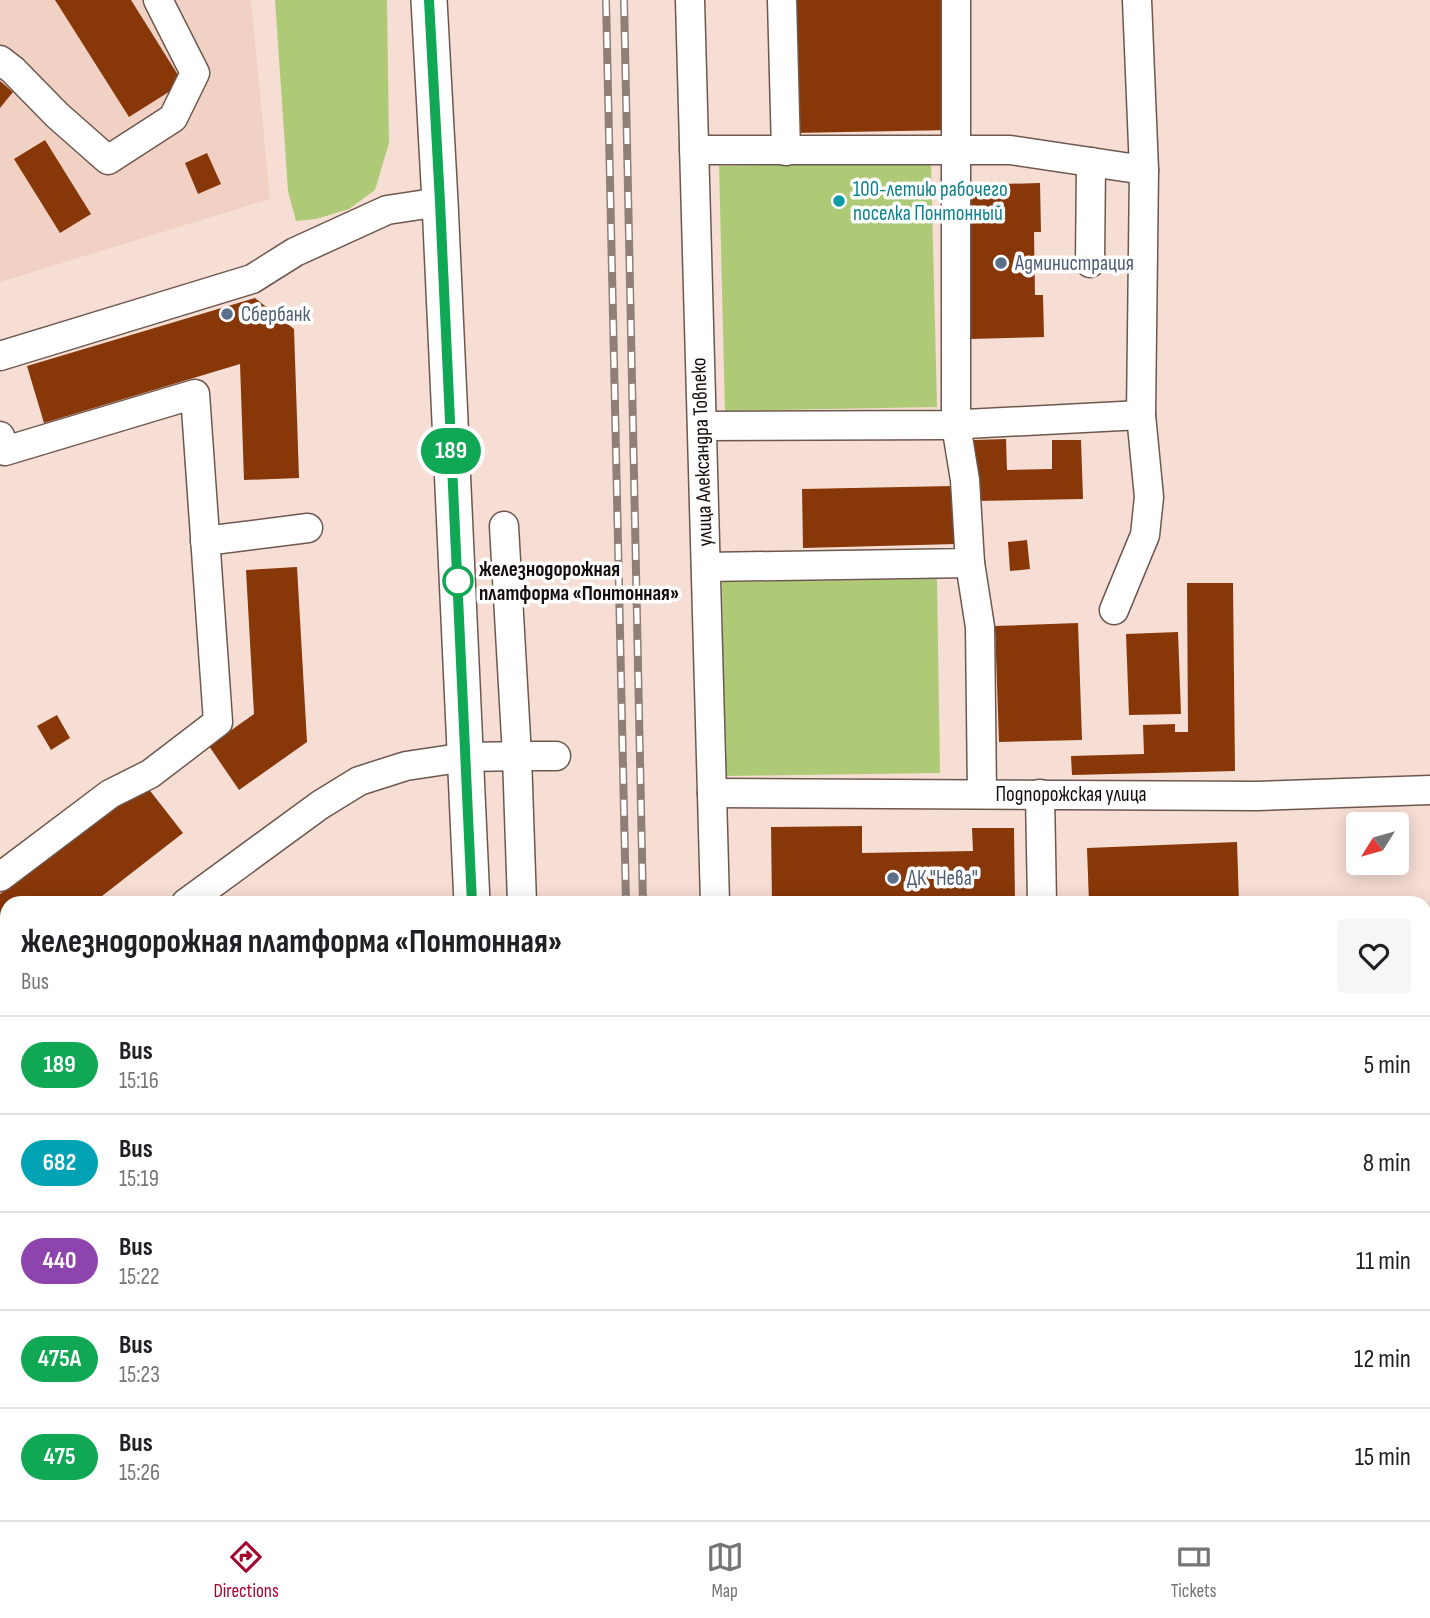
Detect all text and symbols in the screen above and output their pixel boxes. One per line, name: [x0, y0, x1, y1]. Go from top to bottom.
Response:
place label: 100-летию рабочего поселка Понтонный: [853, 177, 1008, 226]
marker: 100-летию рабочего поселка Понтонный: [831, 193, 847, 209]
place label: Администрация: [1014, 251, 1134, 276]
marker: Администрация: [993, 255, 1009, 271]
place label: Сбербанк: [241, 302, 311, 327]
marker: Сбербанк: [219, 306, 235, 322]
street label: улица Александра Товпеко: [686, 357, 718, 547]
line badge: 189: [411, 428, 491, 474]
text: 189: [435, 436, 467, 465]
place label: железнодорожная платформа «Понтонная»: [479, 557, 679, 606]
marker: железнодорожная платформа «Понтонная»: [443, 566, 473, 596]
street label: Подпорожская улица: [995, 782, 1147, 807]
north arrow: [1346, 812, 1409, 875]
map controls: [1346, 812, 1409, 875]
place label: ДК "Нева": [907, 866, 978, 891]
marker: ДК "Нева": [885, 870, 901, 886]
button: heart: [1337, 919, 1411, 993]
text: железнодорожная платформа «Понтонная»: [21, 922, 562, 962]
text: Bus: [21, 968, 49, 996]
text: Bus: [119, 1036, 153, 1067]
text: 189: [43, 1050, 76, 1079]
text: 5 min: [1364, 1050, 1411, 1081]
text: 15:16: [119, 1067, 159, 1095]
text: Bus: [119, 1134, 153, 1165]
text: 682: [43, 1148, 76, 1177]
text: 8 min: [1363, 1148, 1411, 1179]
text: 15:19: [119, 1165, 159, 1193]
text: Bus: [119, 1232, 153, 1263]
text: 440: [43, 1246, 76, 1275]
text: 11 min: [1356, 1246, 1411, 1277]
text: 15:22: [119, 1263, 160, 1291]
text: Bus: [119, 1330, 153, 1361]
text: 475А: [38, 1344, 81, 1373]
text: 12 min: [1354, 1344, 1411, 1375]
text: 15:23: [119, 1361, 160, 1389]
text: Bus: [119, 1428, 153, 1459]
text: 475: [44, 1442, 75, 1471]
text: 15 min: [1355, 1442, 1411, 1473]
text: 15:26: [119, 1459, 160, 1487]
tab: Directions: [213, 1538, 279, 1603]
tab: Map: [706, 1538, 744, 1603]
tab: Tickets: [1171, 1538, 1217, 1603]

